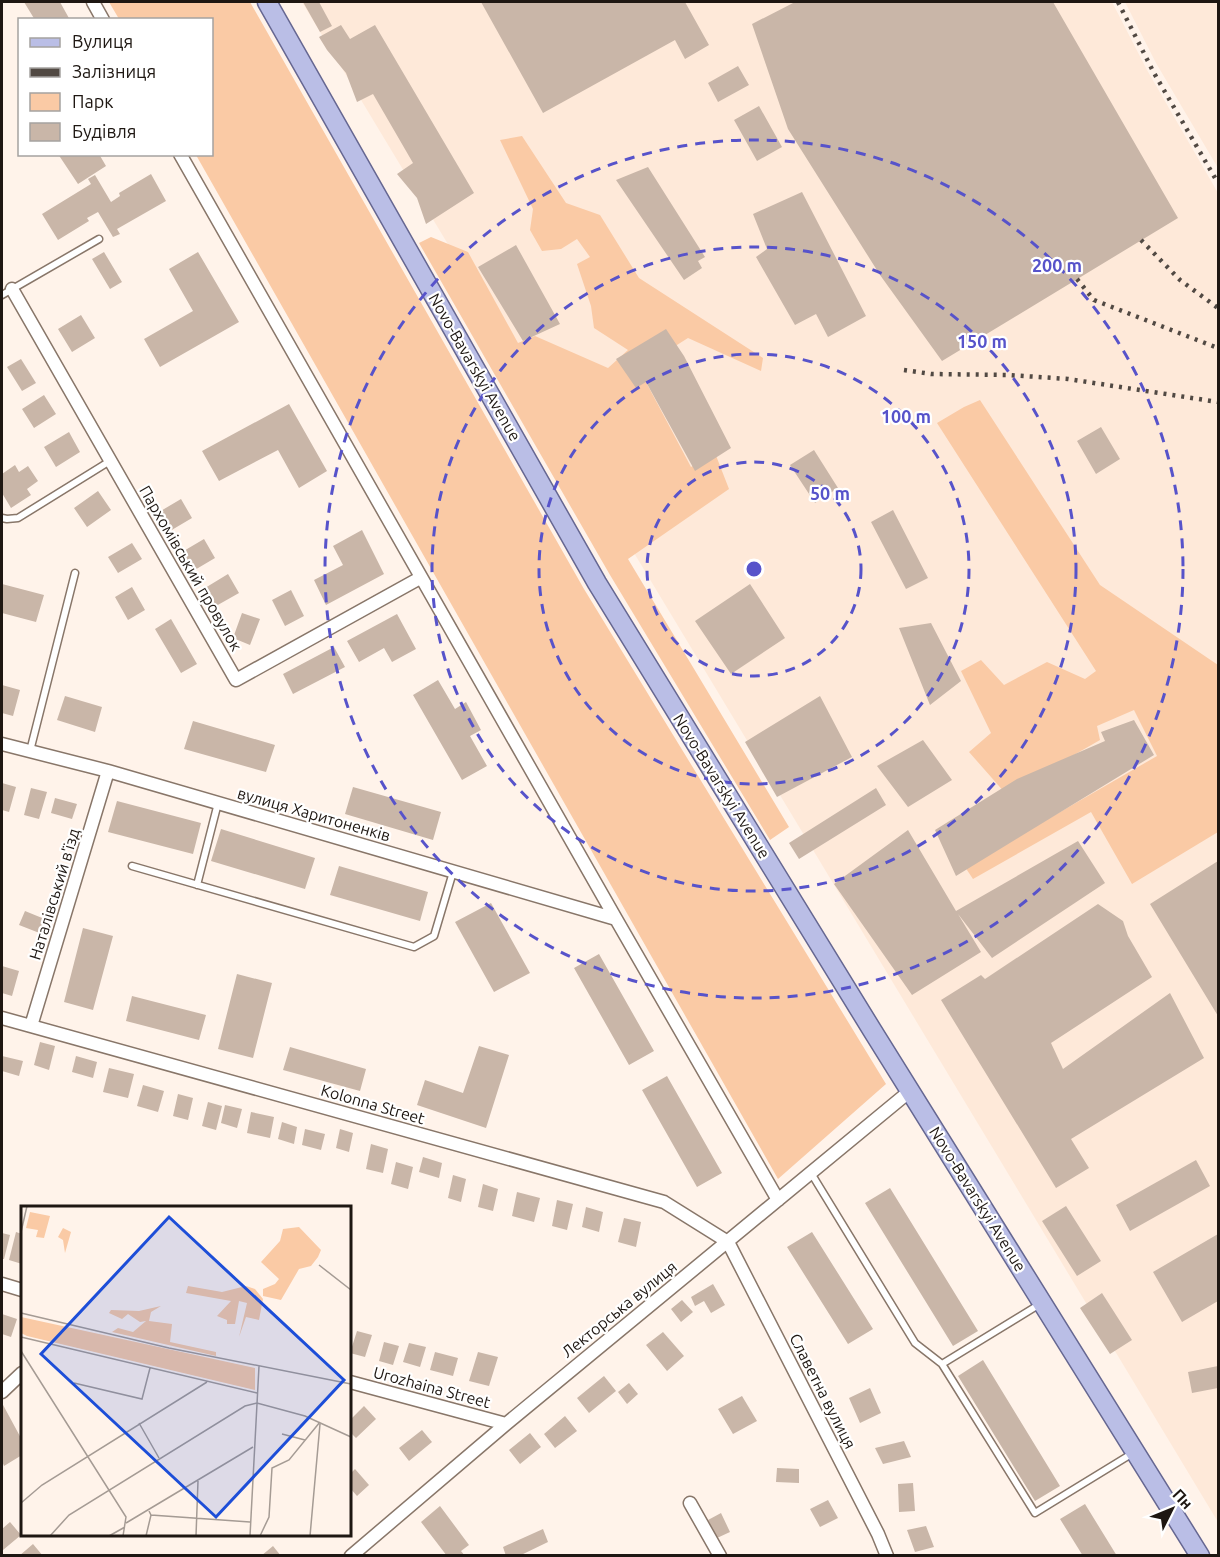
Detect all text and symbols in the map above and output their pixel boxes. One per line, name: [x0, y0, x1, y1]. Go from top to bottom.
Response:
legend: [18, 18, 213, 156]
text: Вулиця: [72, 31, 133, 51]
text: Залізниця: [72, 61, 156, 81]
text: Парк: [72, 91, 113, 111]
text: Будівля: [72, 121, 137, 141]
text: 200 m: [1032, 255, 1082, 275]
street label: Novo-Bavarskyi Avenue: [425, 290, 525, 444]
text: 150 m: [957, 331, 1007, 351]
text: 100 m: [881, 406, 931, 426]
street label: Пархомівський провулок: [136, 482, 246, 654]
text: 50 m: [810, 483, 850, 503]
centre of rings: [744, 559, 764, 579]
street label: Novo-Bavarskyi Avenue: [670, 710, 774, 862]
street label: вулиця Харитоненків: [235, 784, 393, 844]
street label: Наталівський в'їзд: [25, 826, 83, 962]
street label: Kolonna Street: [319, 1081, 428, 1128]
street label: Novo-Bavarskyi Avenue: [926, 1123, 1030, 1275]
inset map: [21, 1206, 351, 1536]
street label: Лекторська вулиця: [558, 1257, 680, 1361]
street label: Славетна вулиця: [786, 1330, 860, 1452]
street label: Urozhaina Street: [371, 1363, 493, 1411]
north arrow: [1142, 1479, 1202, 1539]
text: Пн: [1169, 1485, 1197, 1513]

